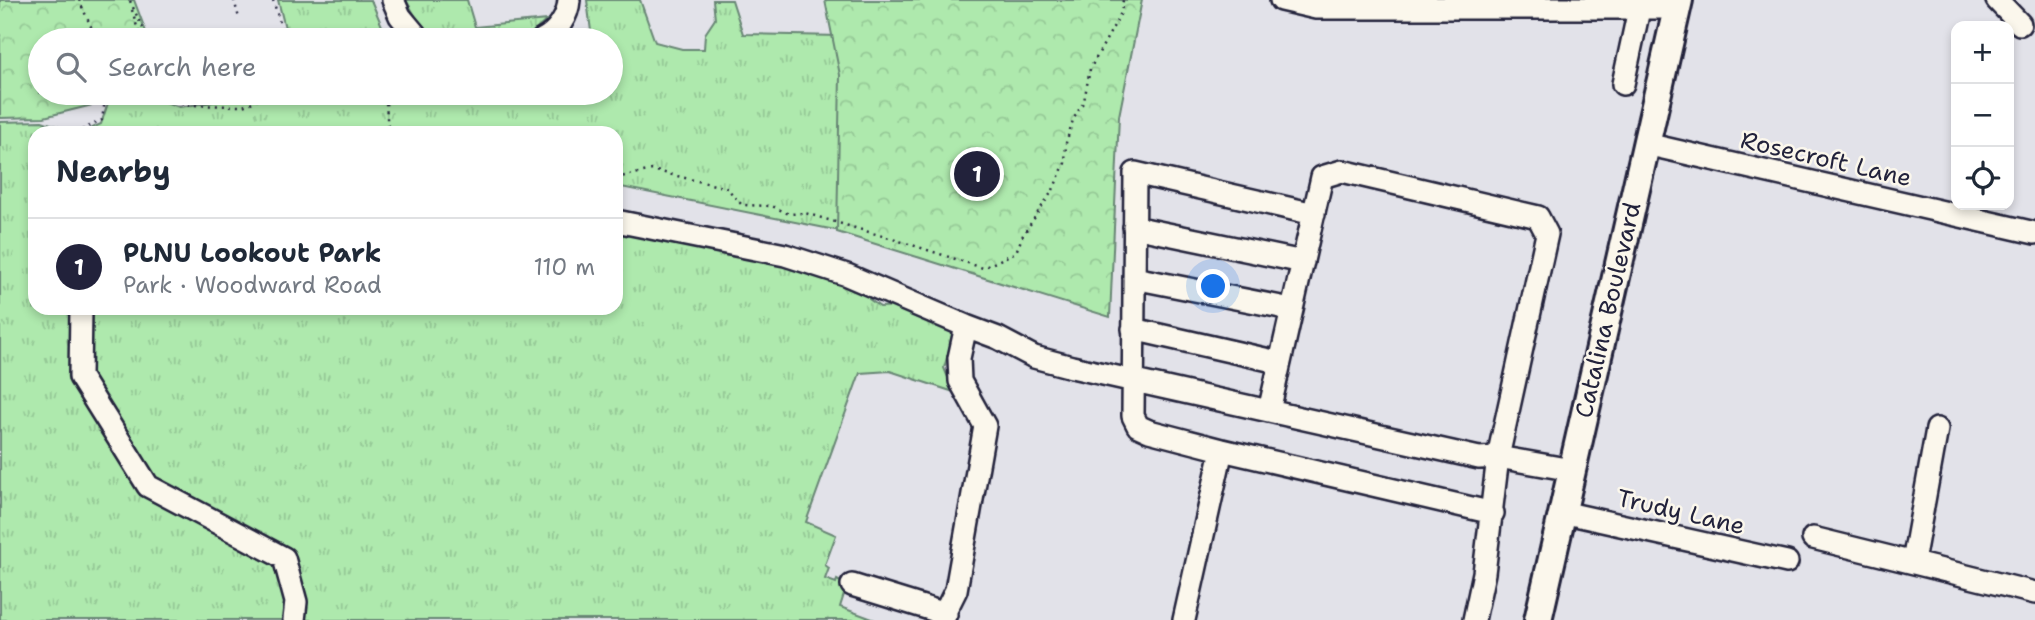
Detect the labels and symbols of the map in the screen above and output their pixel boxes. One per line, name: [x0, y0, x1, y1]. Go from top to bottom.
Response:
street label: Rosecroft Lane: [1737, 124, 1915, 194]
pin: 1: [954, 148, 1000, 200]
street label: Catalina Boulevard: [1568, 199, 1648, 421]
your location: [1196, 269, 1230, 303]
street label: Trudy Lane: [1614, 482, 1748, 542]

